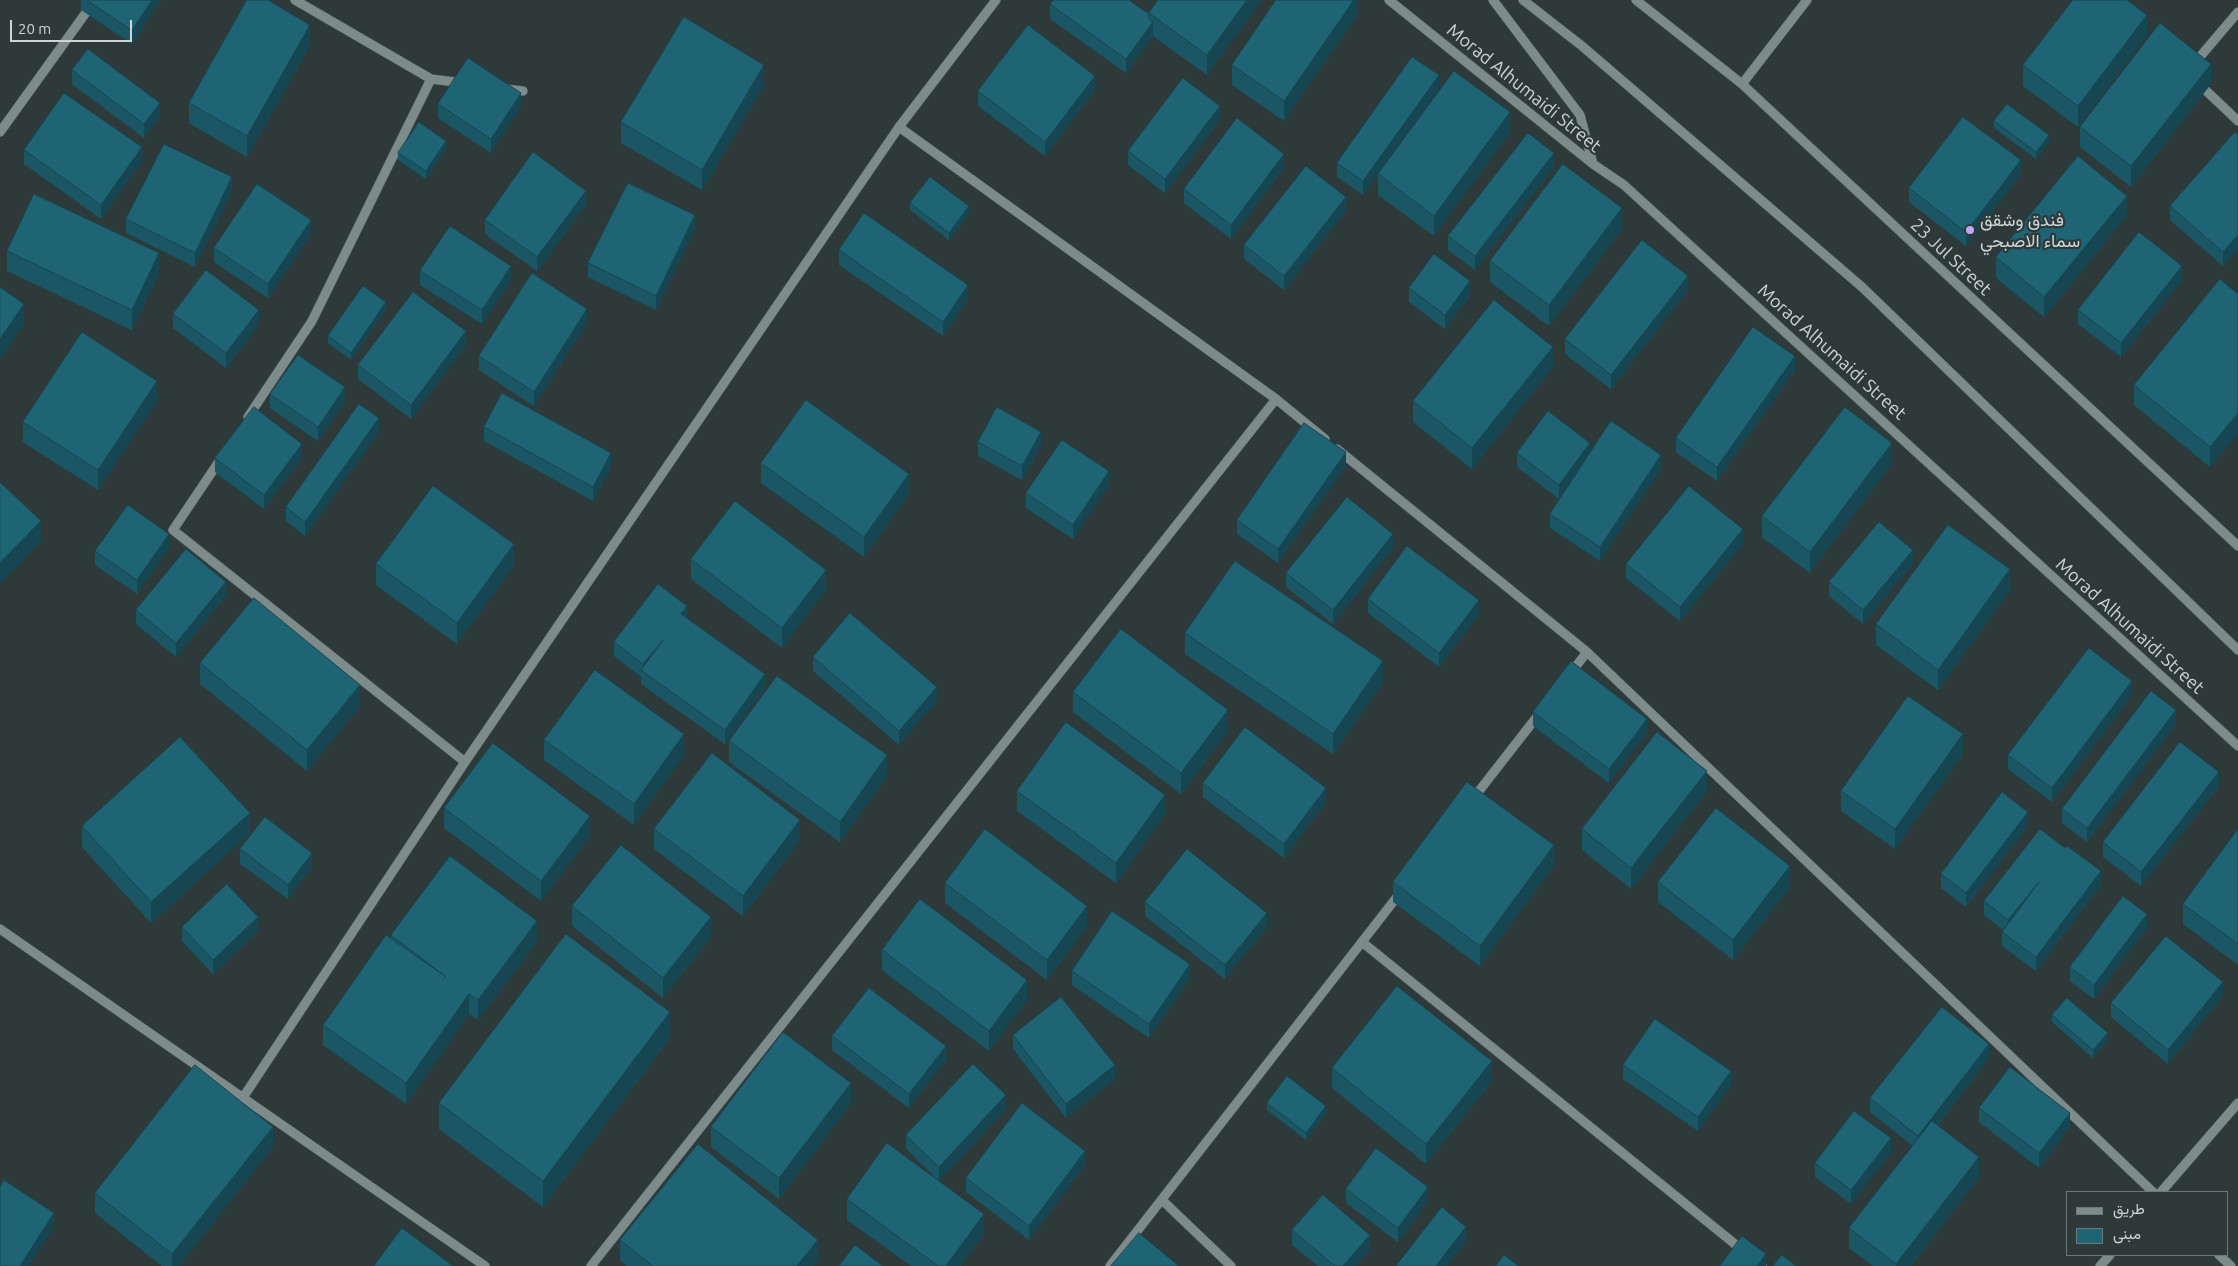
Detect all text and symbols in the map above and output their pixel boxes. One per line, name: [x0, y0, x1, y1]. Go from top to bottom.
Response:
scale bar: [12, 10, 135, 42]
street label: Morad Alhumaidi Street: [1442, 19, 1606, 157]
text: 20 m: [18, 20, 51, 37]
place label: فندق وشقق سماء الاصبحي: [1980, 209, 2080, 252]
street label: 23 Jul Street: [1906, 214, 1996, 300]
marker: فندق وشقق سماء الاصبحي: [1964, 224, 1976, 236]
street label: Morad Alhumaidi Street: [1753, 280, 1911, 424]
street label: Morad Alhumaidi Street: [2051, 554, 2209, 698]
legend: [2066, 1191, 2228, 1256]
text: طريق: [2113, 1200, 2145, 1217]
text: مبنى: [2113, 1225, 2141, 1242]

